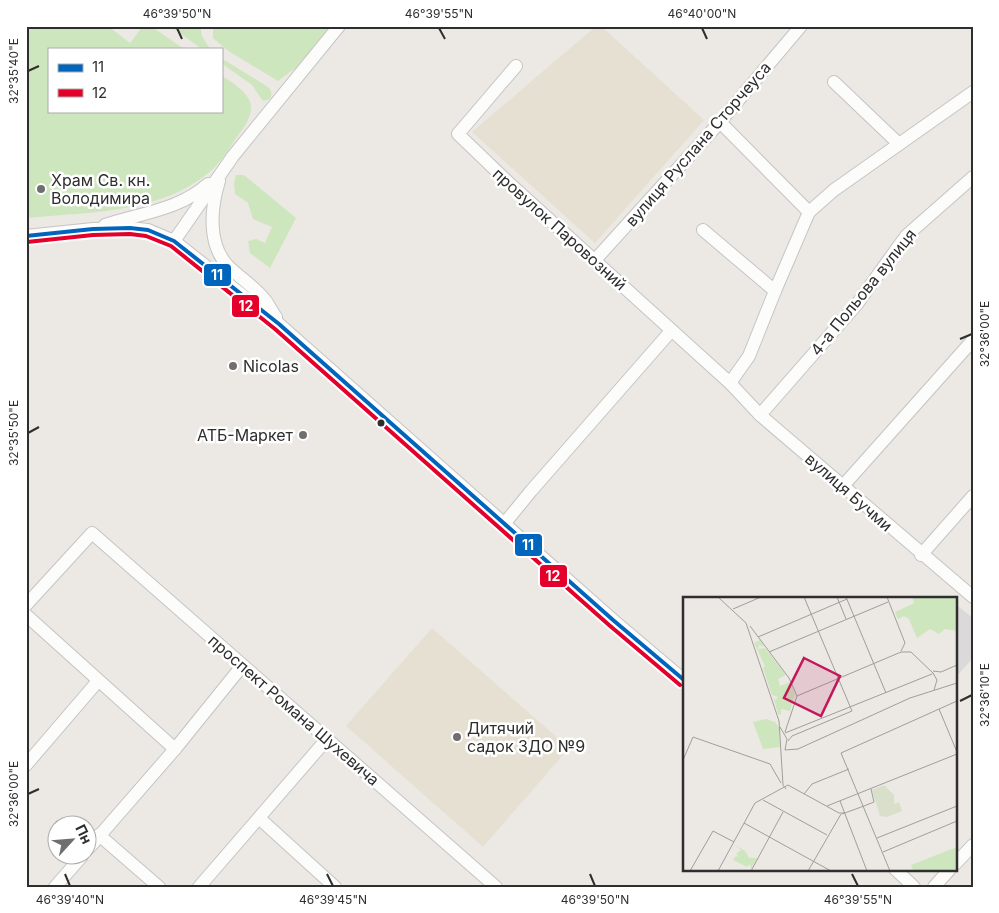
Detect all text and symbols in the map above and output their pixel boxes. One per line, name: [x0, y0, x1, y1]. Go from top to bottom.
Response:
text: 46°39'50"N: [143, 6, 211, 21]
text: 46°39'55"N: [405, 6, 473, 21]
text: 46°40'00"N: [668, 6, 736, 21]
text: 32°35'40"E: [6, 38, 21, 104]
legend: [48, 48, 222, 112]
text: 11: [92, 57, 104, 76]
street label: вулиця Руслана Сторчеуса: [621, 58, 775, 230]
text: 12: [92, 83, 107, 102]
street label: провулок Паровозний: [489, 164, 631, 294]
place label: Храм Св. кн. Володимира: [51, 170, 150, 208]
marker: Храм Св. кн. Володимира: [35, 183, 47, 195]
street label: 4-а Польова вулиця: [806, 225, 920, 359]
line badge: 11: [203, 263, 232, 287]
text: 11: [211, 266, 223, 283]
line badge: 12: [231, 294, 260, 318]
text: 12: [239, 297, 254, 314]
text: 32°36'00"E: [977, 301, 992, 367]
place label: Nicolas: [243, 356, 299, 376]
marker: Nicolas: [227, 360, 239, 372]
text: 32°35'50"E: [6, 400, 21, 466]
unlabelled marker: [376, 418, 386, 428]
place label: АТБ-Маркет: [197, 425, 294, 445]
marker: АТБ-Маркет: [297, 429, 309, 441]
street label: вулиця Бучми: [801, 449, 897, 535]
line badge: 11: [514, 533, 543, 557]
text: 11: [522, 536, 534, 553]
line badge: 12: [539, 564, 568, 588]
text: 12: [546, 567, 561, 584]
inset map: [683, 597, 956, 870]
street label: проспект Романа Шухевича: [204, 630, 384, 790]
text: 32°36'10"E: [977, 663, 992, 727]
place label: Дитячий садок ЗДО №9: [467, 718, 585, 756]
marker: Дитячий садок ЗДО №9: [451, 731, 463, 743]
text: 32°36'00"E: [6, 761, 21, 827]
north arrow: [48, 816, 98, 866]
text: Пн: [72, 822, 96, 846]
text: 46°39'40"N: [36, 892, 104, 907]
text: 46°39'45"N: [299, 892, 367, 907]
text: 46°39'50"N: [561, 892, 629, 907]
text: 46°39'55"N: [824, 892, 892, 907]

